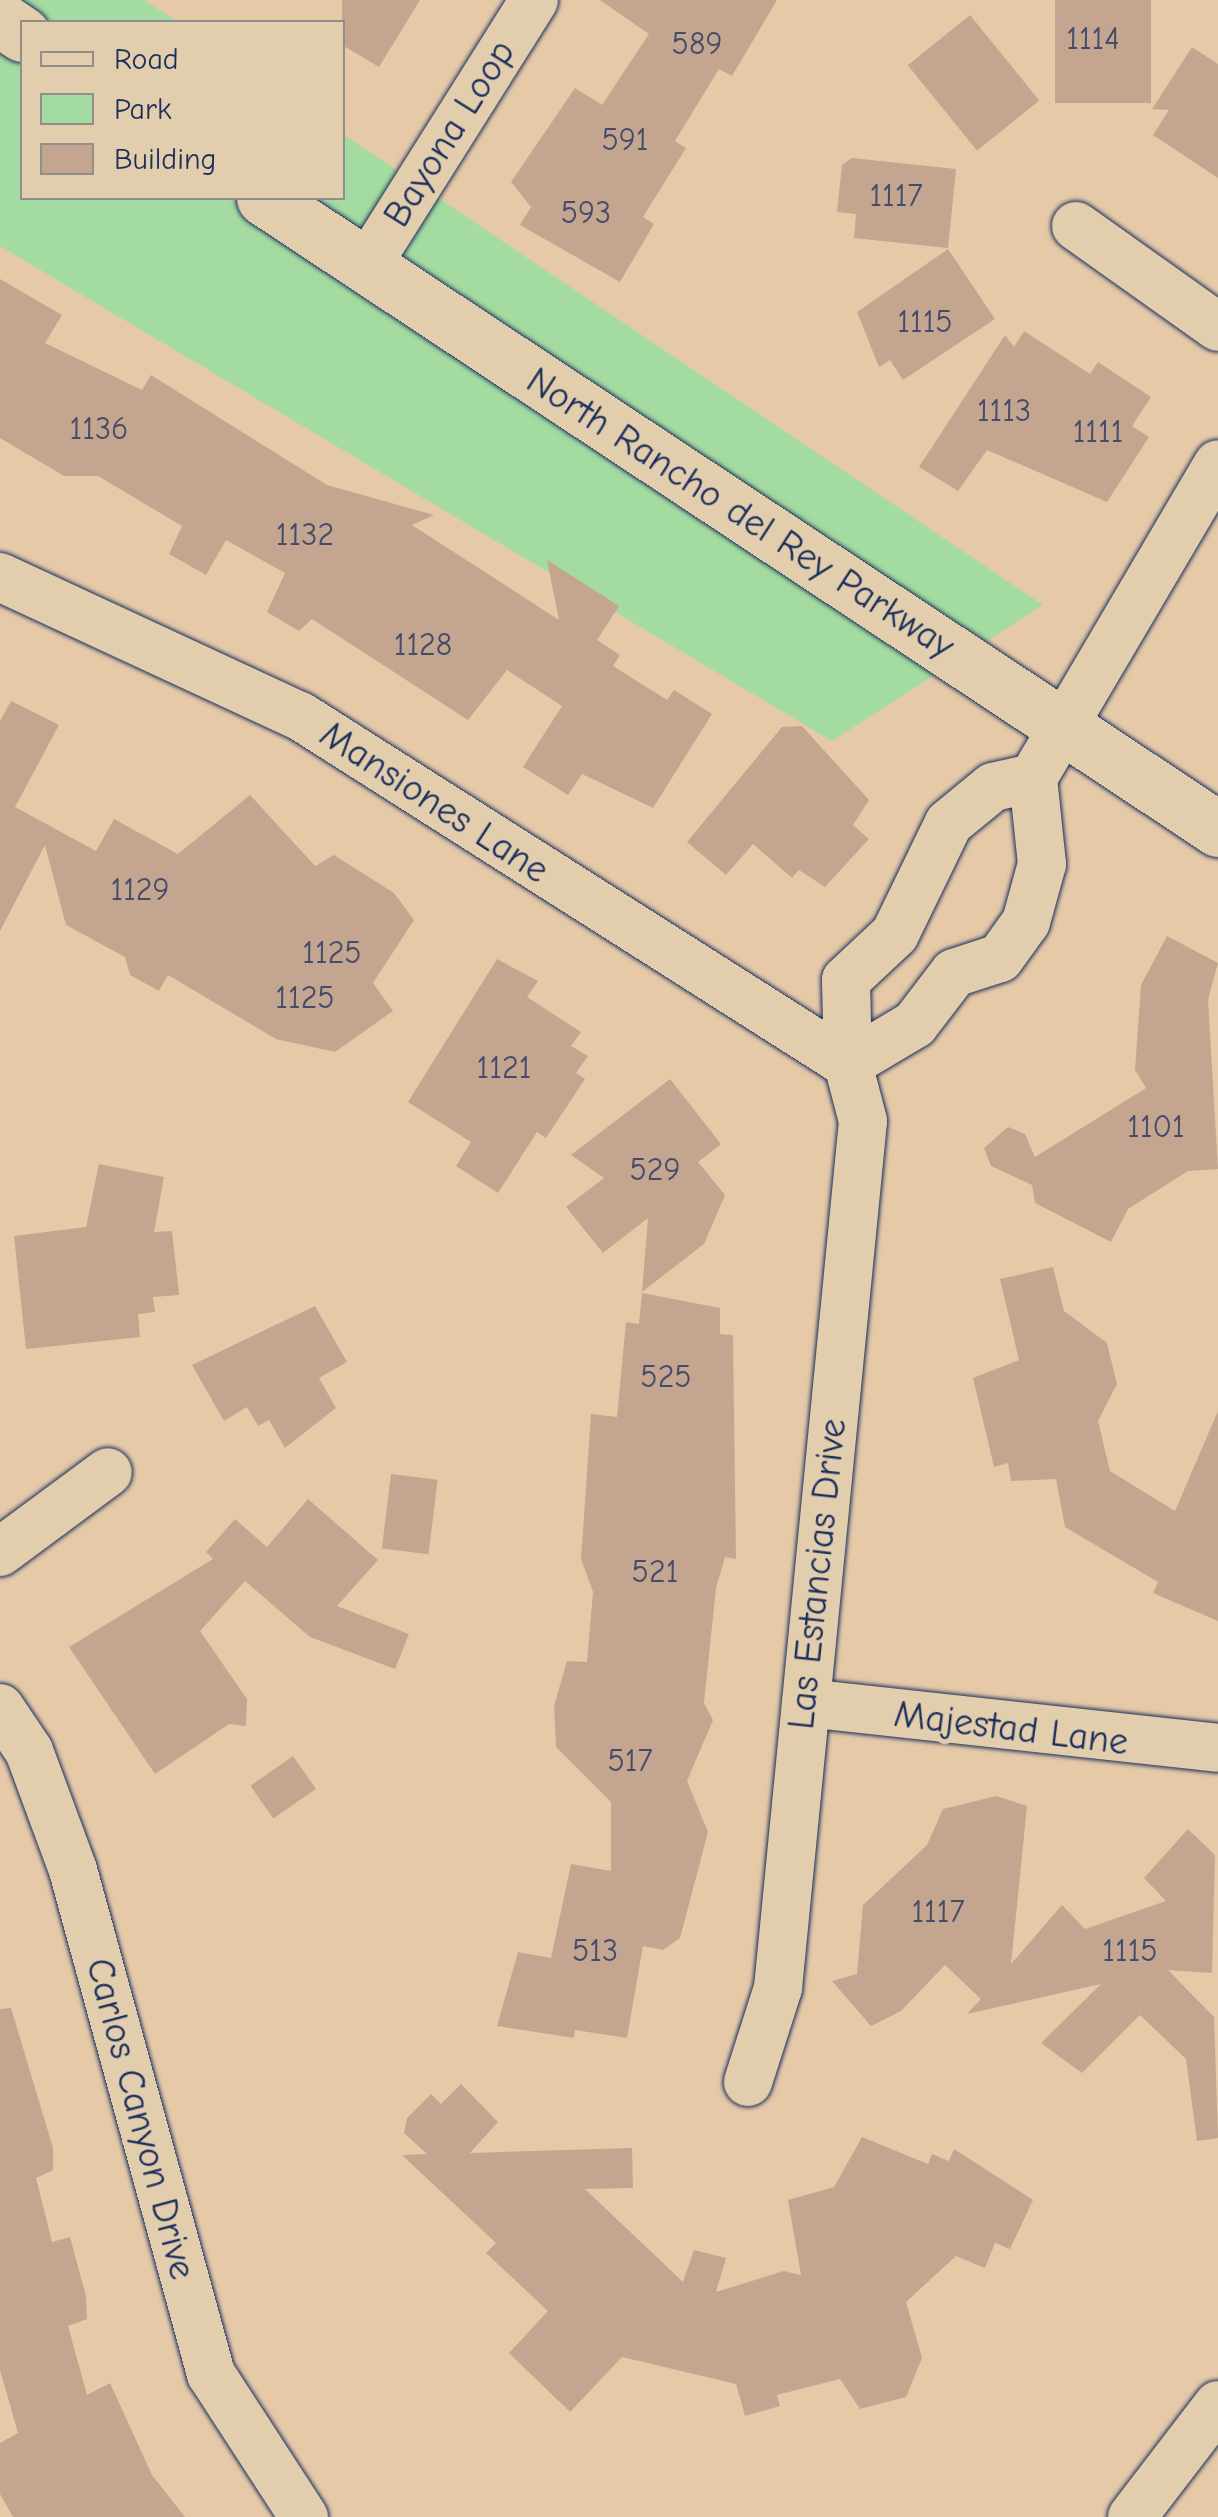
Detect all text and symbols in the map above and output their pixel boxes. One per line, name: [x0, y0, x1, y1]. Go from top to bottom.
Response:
legend: [20, 20, 345, 200]
house number: 1114: [1066, 20, 1120, 58]
house number: 589: [672, 25, 722, 63]
street label: Bayona Loop: [375, 32, 525, 236]
text: Road: [114, 42, 179, 77]
text: Park: [114, 92, 171, 127]
house number: 591: [601, 121, 649, 159]
text: Building: [114, 142, 217, 177]
house number: 1117: [869, 177, 923, 215]
house number: 593: [561, 194, 611, 232]
house number: 1115: [897, 303, 953, 341]
street label: North Rancho del Rey Parkway: [518, 358, 962, 670]
house number: 1113: [977, 392, 1031, 430]
house number: 1136: [70, 410, 128, 448]
house number: 1111: [1073, 413, 1123, 451]
house number: 1132: [276, 516, 334, 554]
house number: 1128: [394, 626, 452, 664]
street label: Mansiones Lane: [311, 712, 557, 894]
house number: 1129: [110, 871, 170, 909]
house number: 1125: [302, 934, 362, 972]
house number: 1125: [275, 979, 335, 1017]
house number: 1121: [477, 1049, 531, 1087]
house number: 1101: [1127, 1108, 1185, 1146]
house number: 529: [629, 1151, 681, 1189]
house number: 525: [640, 1358, 692, 1396]
street label: Las Estancias Drive: [779, 1416, 857, 1732]
house number: 521: [632, 1553, 678, 1591]
street label: Majestad Lane: [891, 1692, 1131, 1766]
house number: 517: [607, 1742, 653, 1780]
house number: 1117: [911, 1893, 965, 1931]
house number: 513: [572, 1932, 618, 1970]
house number: 1115: [1102, 1932, 1158, 1970]
street label: Carlos Canyon Drive: [75, 1953, 205, 2285]

